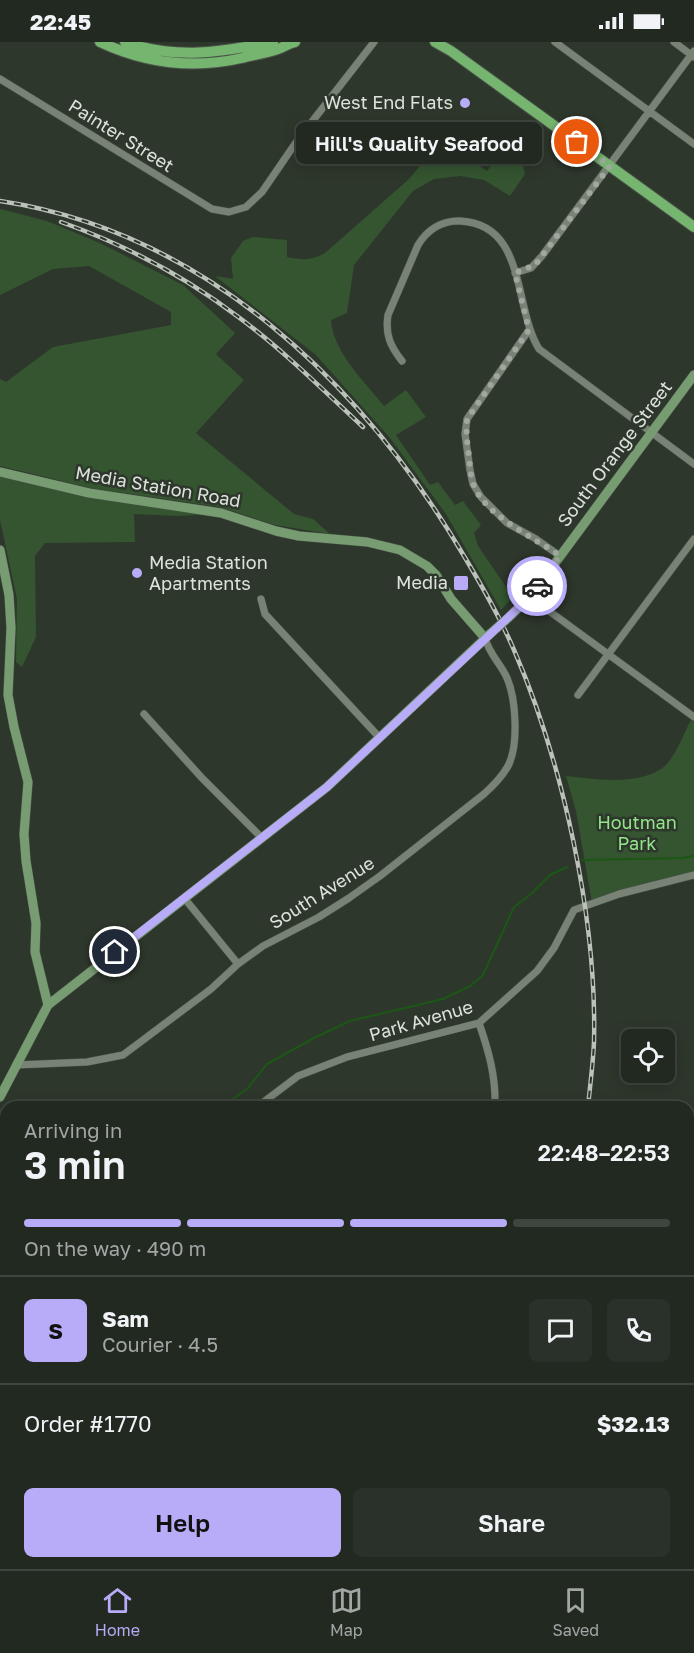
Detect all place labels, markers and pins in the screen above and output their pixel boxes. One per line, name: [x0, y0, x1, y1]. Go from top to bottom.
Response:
place label: West End Flats: [324, 91, 453, 113]
marker: West End Flats: [458, 96, 472, 110]
pin: [551, 116, 602, 167]
callout: Hill's Quality Seafood: [295, 121, 541, 163]
place label: Media Station Apartments: [149, 551, 268, 594]
marker: Media Station Apartments: [130, 566, 144, 580]
place label: Media: [396, 571, 448, 593]
marker: Media: [452, 574, 470, 592]
pin: [89, 926, 140, 977]

